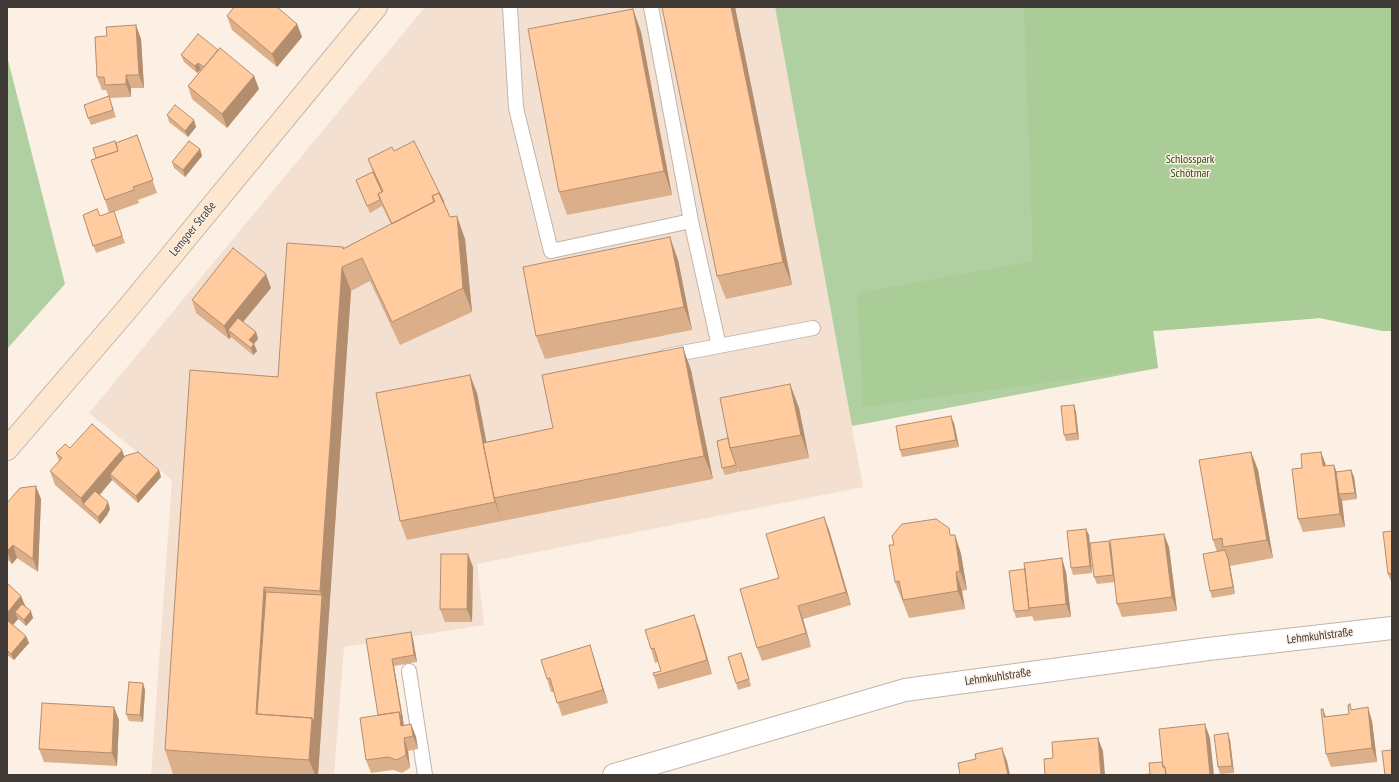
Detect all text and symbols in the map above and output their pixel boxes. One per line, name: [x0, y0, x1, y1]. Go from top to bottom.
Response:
park label: Schlosspark Schötmar: [1166, 153, 1214, 181]
street label: Lemgoer Straße: [167, 199, 219, 259]
street label: Lehmkuhlstraße: [1286, 625, 1354, 647]
street label: Lehmkuhlstraße: [964, 665, 1032, 689]

